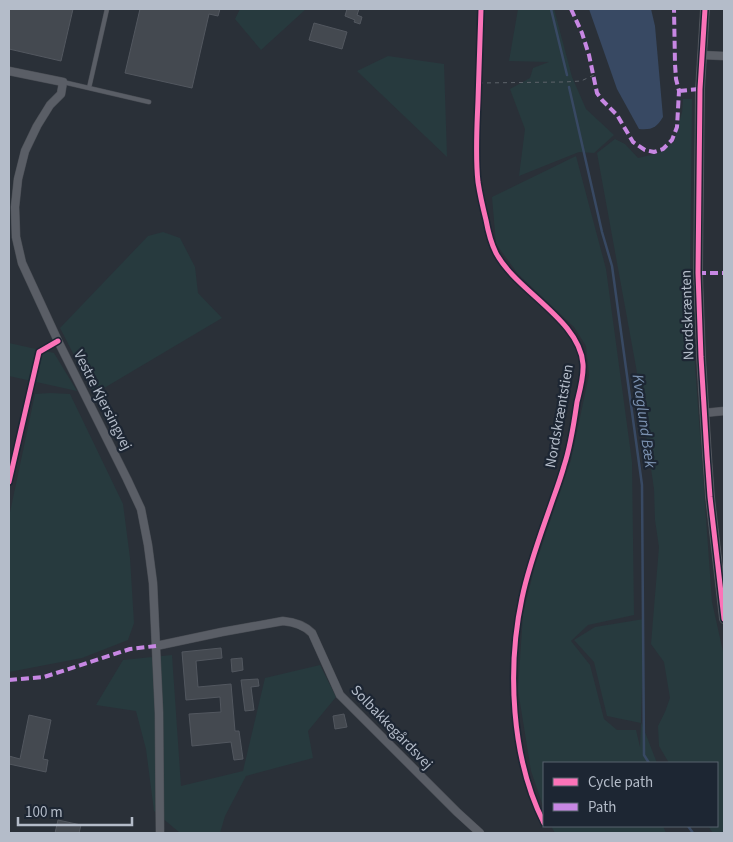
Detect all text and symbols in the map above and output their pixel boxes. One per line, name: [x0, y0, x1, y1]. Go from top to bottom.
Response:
street label: Nordskrænten: [675, 270, 700, 360]
street label: Vestre Kjersingvej: [68, 346, 137, 454]
street label: Nordskræntstien: [540, 363, 579, 470]
water label: Kvaglund Bæk: [627, 373, 662, 470]
street label: Solbakkegårdsvej: [346, 680, 437, 774]
legend: [543, 762, 718, 827]
text: Cycle path: [588, 772, 653, 793]
scale bar: [18, 794, 131, 826]
text: Path: [588, 797, 616, 818]
text: 100 m: [25, 802, 63, 823]

